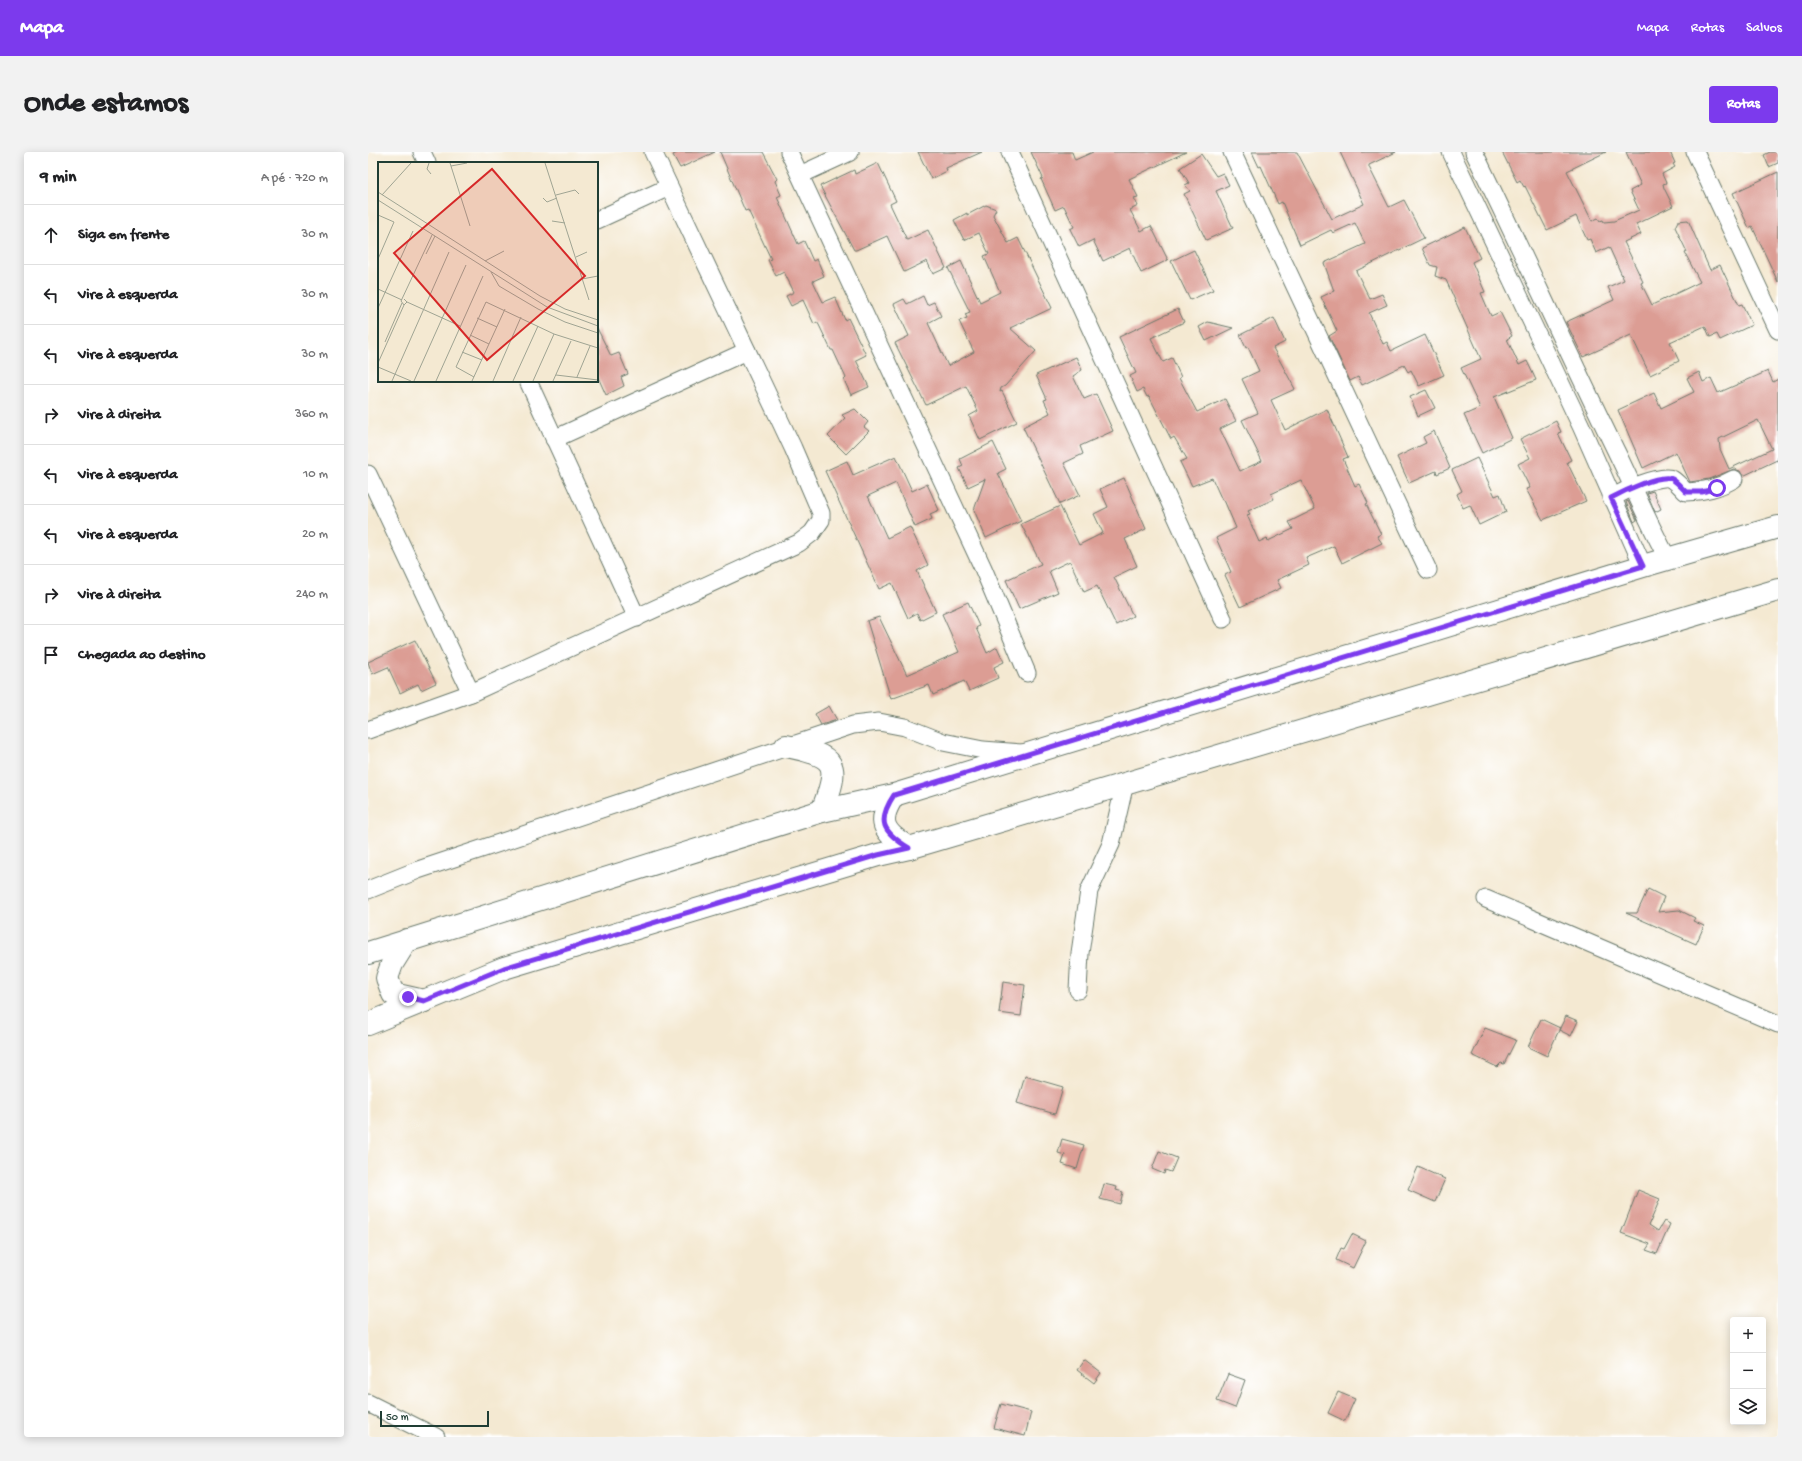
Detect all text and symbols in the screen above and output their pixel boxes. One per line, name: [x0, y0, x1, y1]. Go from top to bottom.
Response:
text: Mapa: [20, 17, 64, 40]
text: Mapa: [1637, 20, 1669, 37]
text: Rotas: [1691, 20, 1724, 37]
text: Salvos: [1746, 20, 1782, 37]
button: Rotas: [1709, 86, 1778, 123]
text: Onde estamos: [24, 88, 188, 121]
inset map: [378, 162, 598, 382]
text: 9 min: [40, 168, 76, 188]
text: A pé · 720 m: [261, 171, 328, 186]
icon: ahead: [40, 224, 62, 246]
text: Siga em frente: [78, 226, 169, 244]
text: 30 m: [302, 227, 328, 242]
icon: left: [40, 284, 62, 306]
text: Vire à esquerda: [78, 286, 178, 304]
text: 30 m: [302, 287, 328, 302]
icon: left: [40, 344, 62, 366]
text: Vire à esquerda: [78, 346, 178, 364]
text: 30 m: [302, 347, 328, 362]
icon: right: [40, 404, 62, 426]
text: Vire à direita: [78, 406, 161, 424]
text: 360 m: [295, 407, 328, 422]
icon: left: [40, 464, 62, 486]
text: Vire à esquerda: [78, 466, 178, 484]
text: 10 m: [303, 467, 328, 482]
route start: [1708, 479, 1726, 497]
icon: left: [40, 524, 62, 546]
text: Vire à esquerda: [78, 526, 178, 544]
text: 20 m: [302, 527, 328, 542]
icon: right: [40, 584, 62, 606]
text: Vire à direita: [78, 586, 161, 604]
text: 240 m: [296, 587, 328, 602]
icon: arrive: [40, 644, 62, 666]
text: Chegada ao destino: [78, 646, 205, 664]
route end: [399, 988, 417, 1006]
map controls: [1730, 1317, 1766, 1425]
button: +: [1730, 1317, 1766, 1353]
button: −: [1730, 1353, 1766, 1389]
button: layers: [1730, 1389, 1766, 1425]
scale bar: [380, 1409, 489, 1428]
text: 50 m: [386, 1412, 408, 1424]

